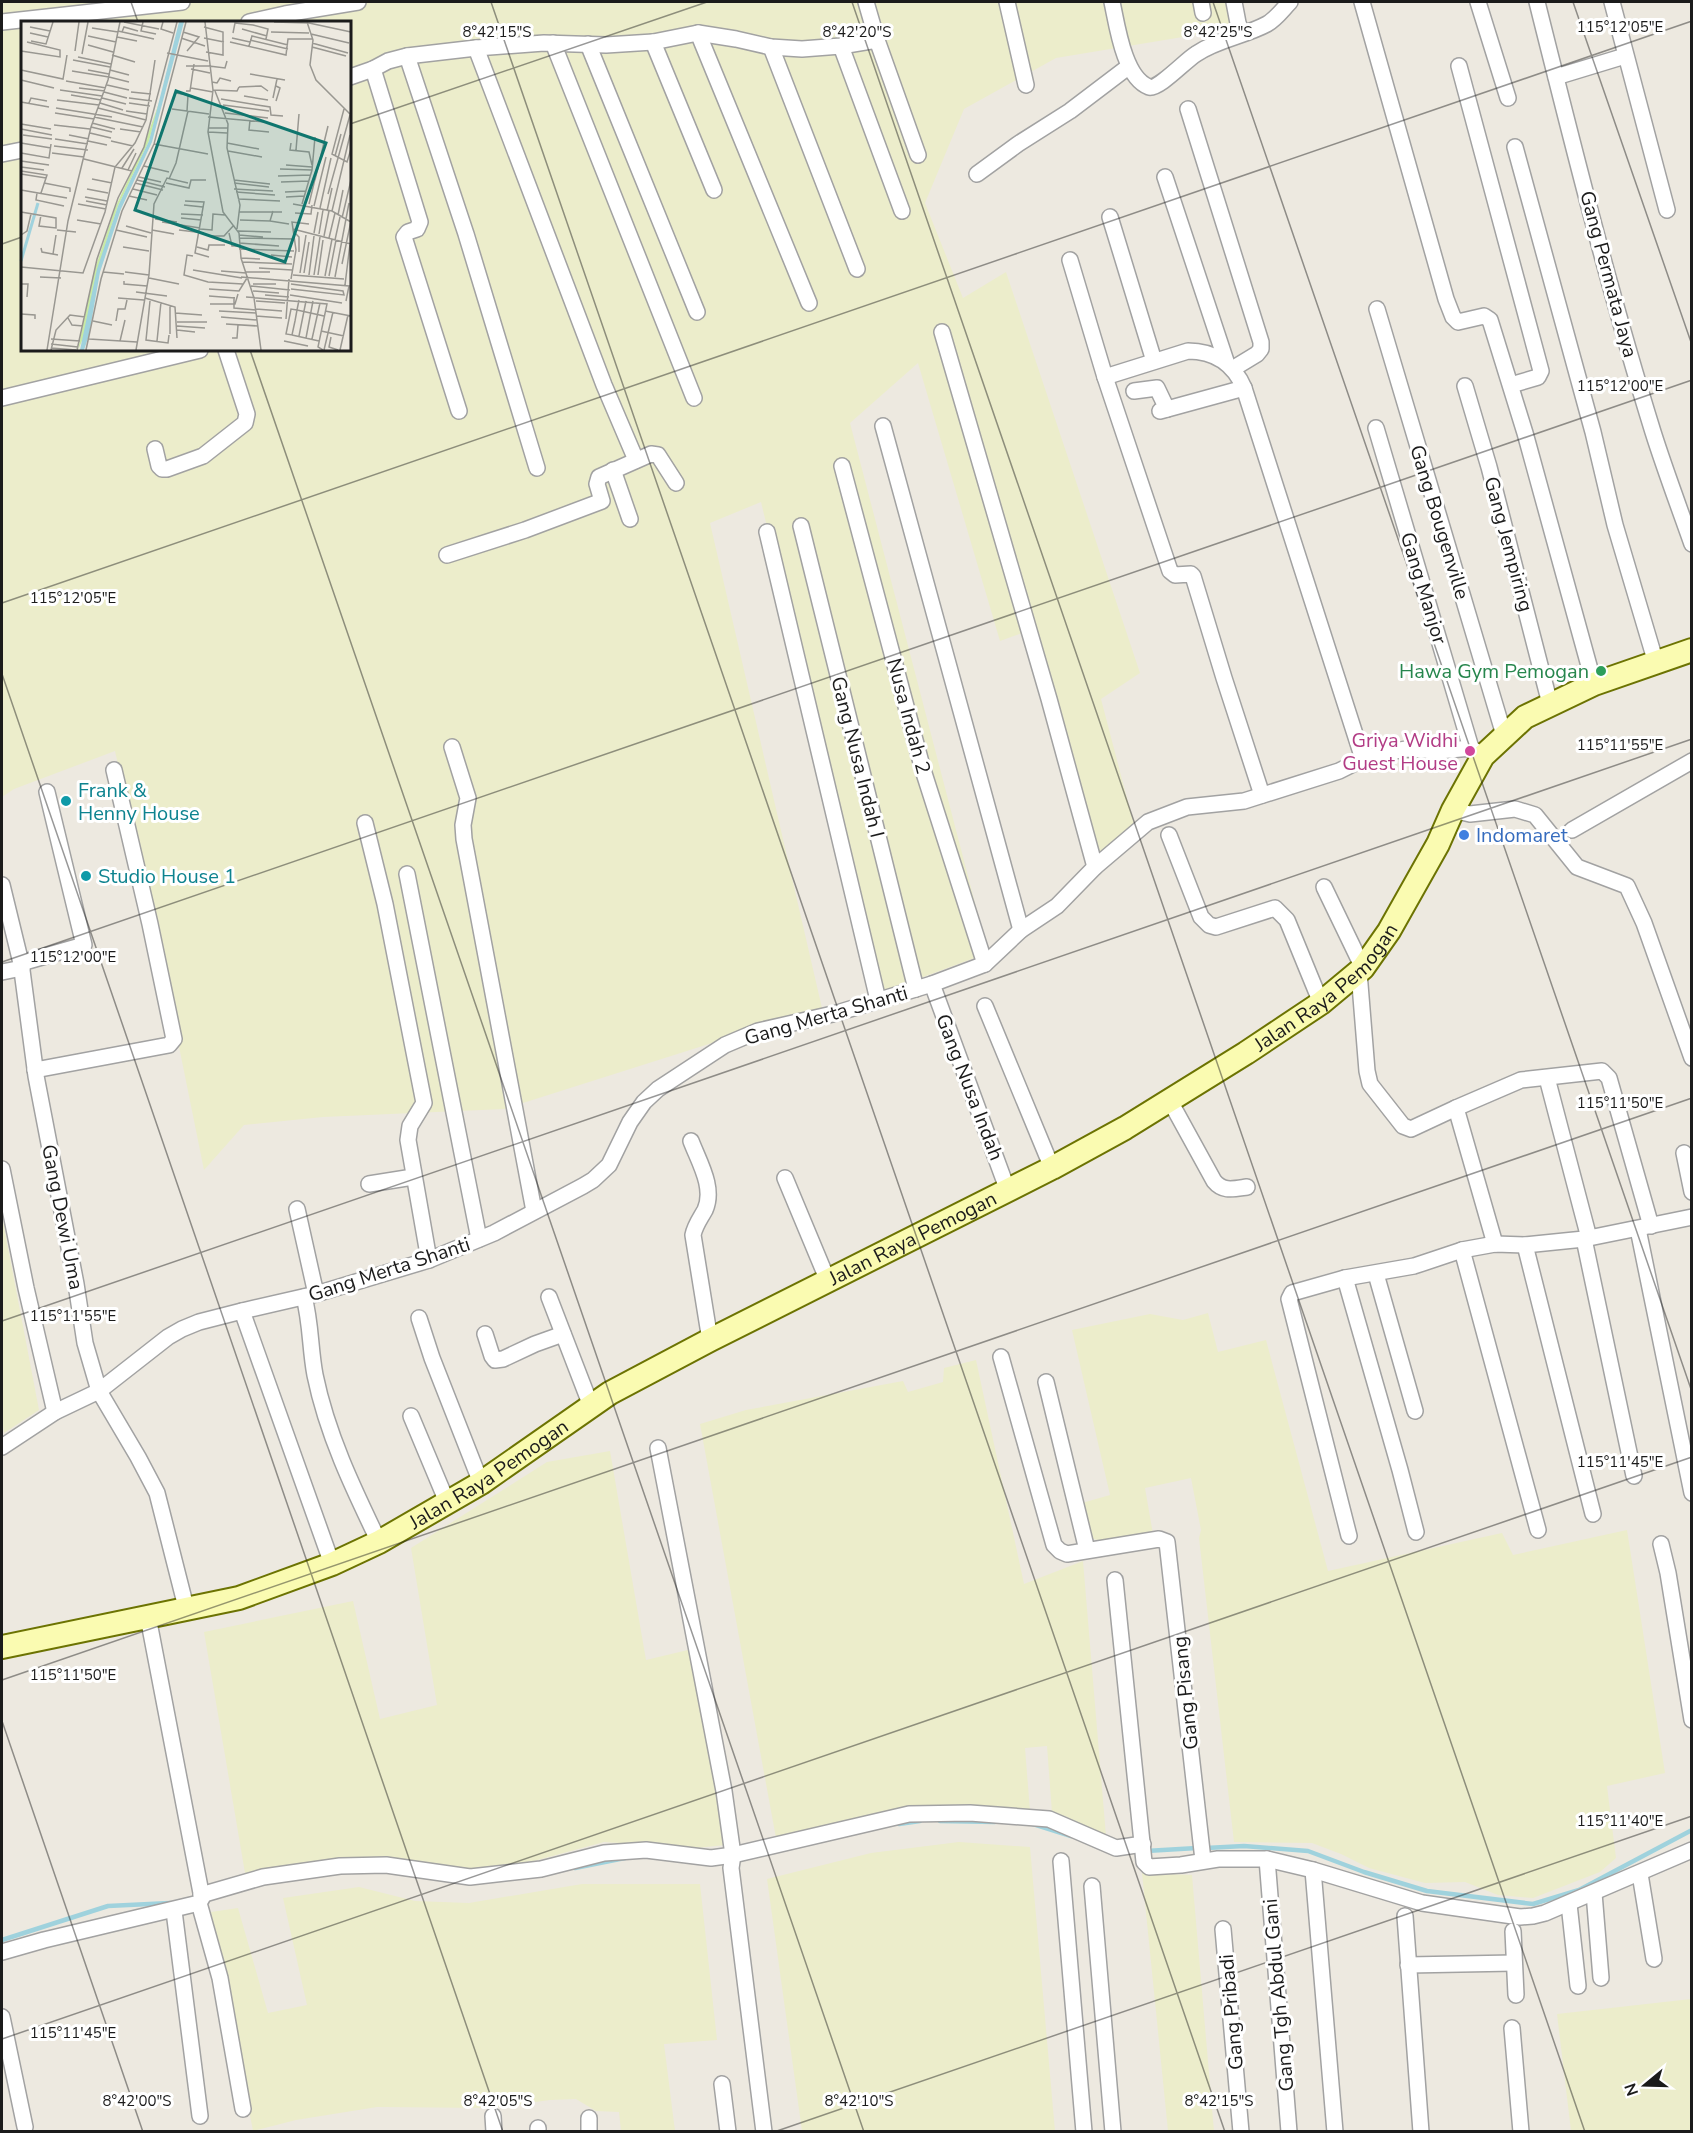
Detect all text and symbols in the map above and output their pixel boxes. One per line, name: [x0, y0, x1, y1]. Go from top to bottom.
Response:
text: 115°12'05"E: [1577, 17, 1663, 37]
inset map: [21, 21, 351, 351]
text: 8°42'15"S: [463, 22, 531, 42]
text: 8°42'20"S: [823, 22, 891, 42]
text: 8°42'25"S: [1184, 22, 1252, 42]
street label: Gang Permata Jaya: [1573, 188, 1644, 360]
text: 115°12'00"E: [1577, 376, 1663, 396]
street label: Gang Bougenville: [1403, 442, 1476, 603]
street label: Gang Jempiring: [1478, 474, 1540, 615]
street label: Gang Manjor: [1394, 529, 1453, 647]
text: 115°12'05"E: [30, 588, 116, 608]
street label: Nusa Indah 2: [880, 655, 937, 777]
place label: Hawa Gym Pemogan: [1399, 658, 1589, 685]
marker: Hawa Gym Pemogan: [1594, 664, 1608, 678]
street label: Gang Nusa Indah I: [824, 674, 891, 840]
place label: Griya Widhi Guest House: [1342, 727, 1458, 777]
text: 115°11'55"E: [1577, 735, 1663, 755]
marker: Griya Widhi Guest House: [1463, 744, 1477, 758]
place label: Frank & Henny House: [78, 777, 200, 827]
marker: Frank & Henny House: [59, 794, 73, 808]
place label: Indomaret: [1476, 822, 1569, 849]
marker: Indomaret: [1457, 828, 1471, 842]
place label: Studio House 1: [98, 863, 236, 890]
marker: Studio House 1: [79, 869, 93, 883]
street label: Jalan Raya Pemogan: [1248, 919, 1404, 1059]
text: 115°12'00"E: [30, 947, 116, 967]
street label: Gang Merta Shanti: [741, 979, 911, 1052]
street label: Gang Nusa Indah: [929, 1010, 1010, 1164]
text: 115°11'50"E: [1577, 1093, 1663, 1113]
street label: Gang Dewi Uma: [35, 1142, 90, 1292]
street label: Jalan Raya Pemogan: [823, 1185, 1001, 1293]
street label: Gang Merta Shanti: [305, 1231, 474, 1308]
text: 115°11'55"E: [30, 1306, 116, 1326]
street label: Jalan Raya Pemogan: [403, 1413, 574, 1536]
text: 115°11'45"E: [1577, 1452, 1663, 1472]
street label: Gang Pisang: [1166, 1635, 1205, 1751]
text: 115°11'50"E: [30, 1665, 116, 1685]
text: 115°11'40"E: [1577, 1811, 1663, 1831]
street label: Gang Tgh Abdul Gani: [1257, 1897, 1300, 2092]
street label: Gang Pribadi: [1213, 1953, 1250, 2071]
text: 115°11'45"E: [30, 2023, 116, 2043]
north arrow: [1615, 2055, 1675, 2115]
text: N: [1619, 2080, 1644, 2099]
text: 8°42'00"S: [103, 2091, 171, 2111]
text: 8°42'05"S: [464, 2091, 532, 2111]
text: 8°42'10"S: [825, 2091, 893, 2111]
text: 8°42'15"S: [1185, 2091, 1253, 2111]

